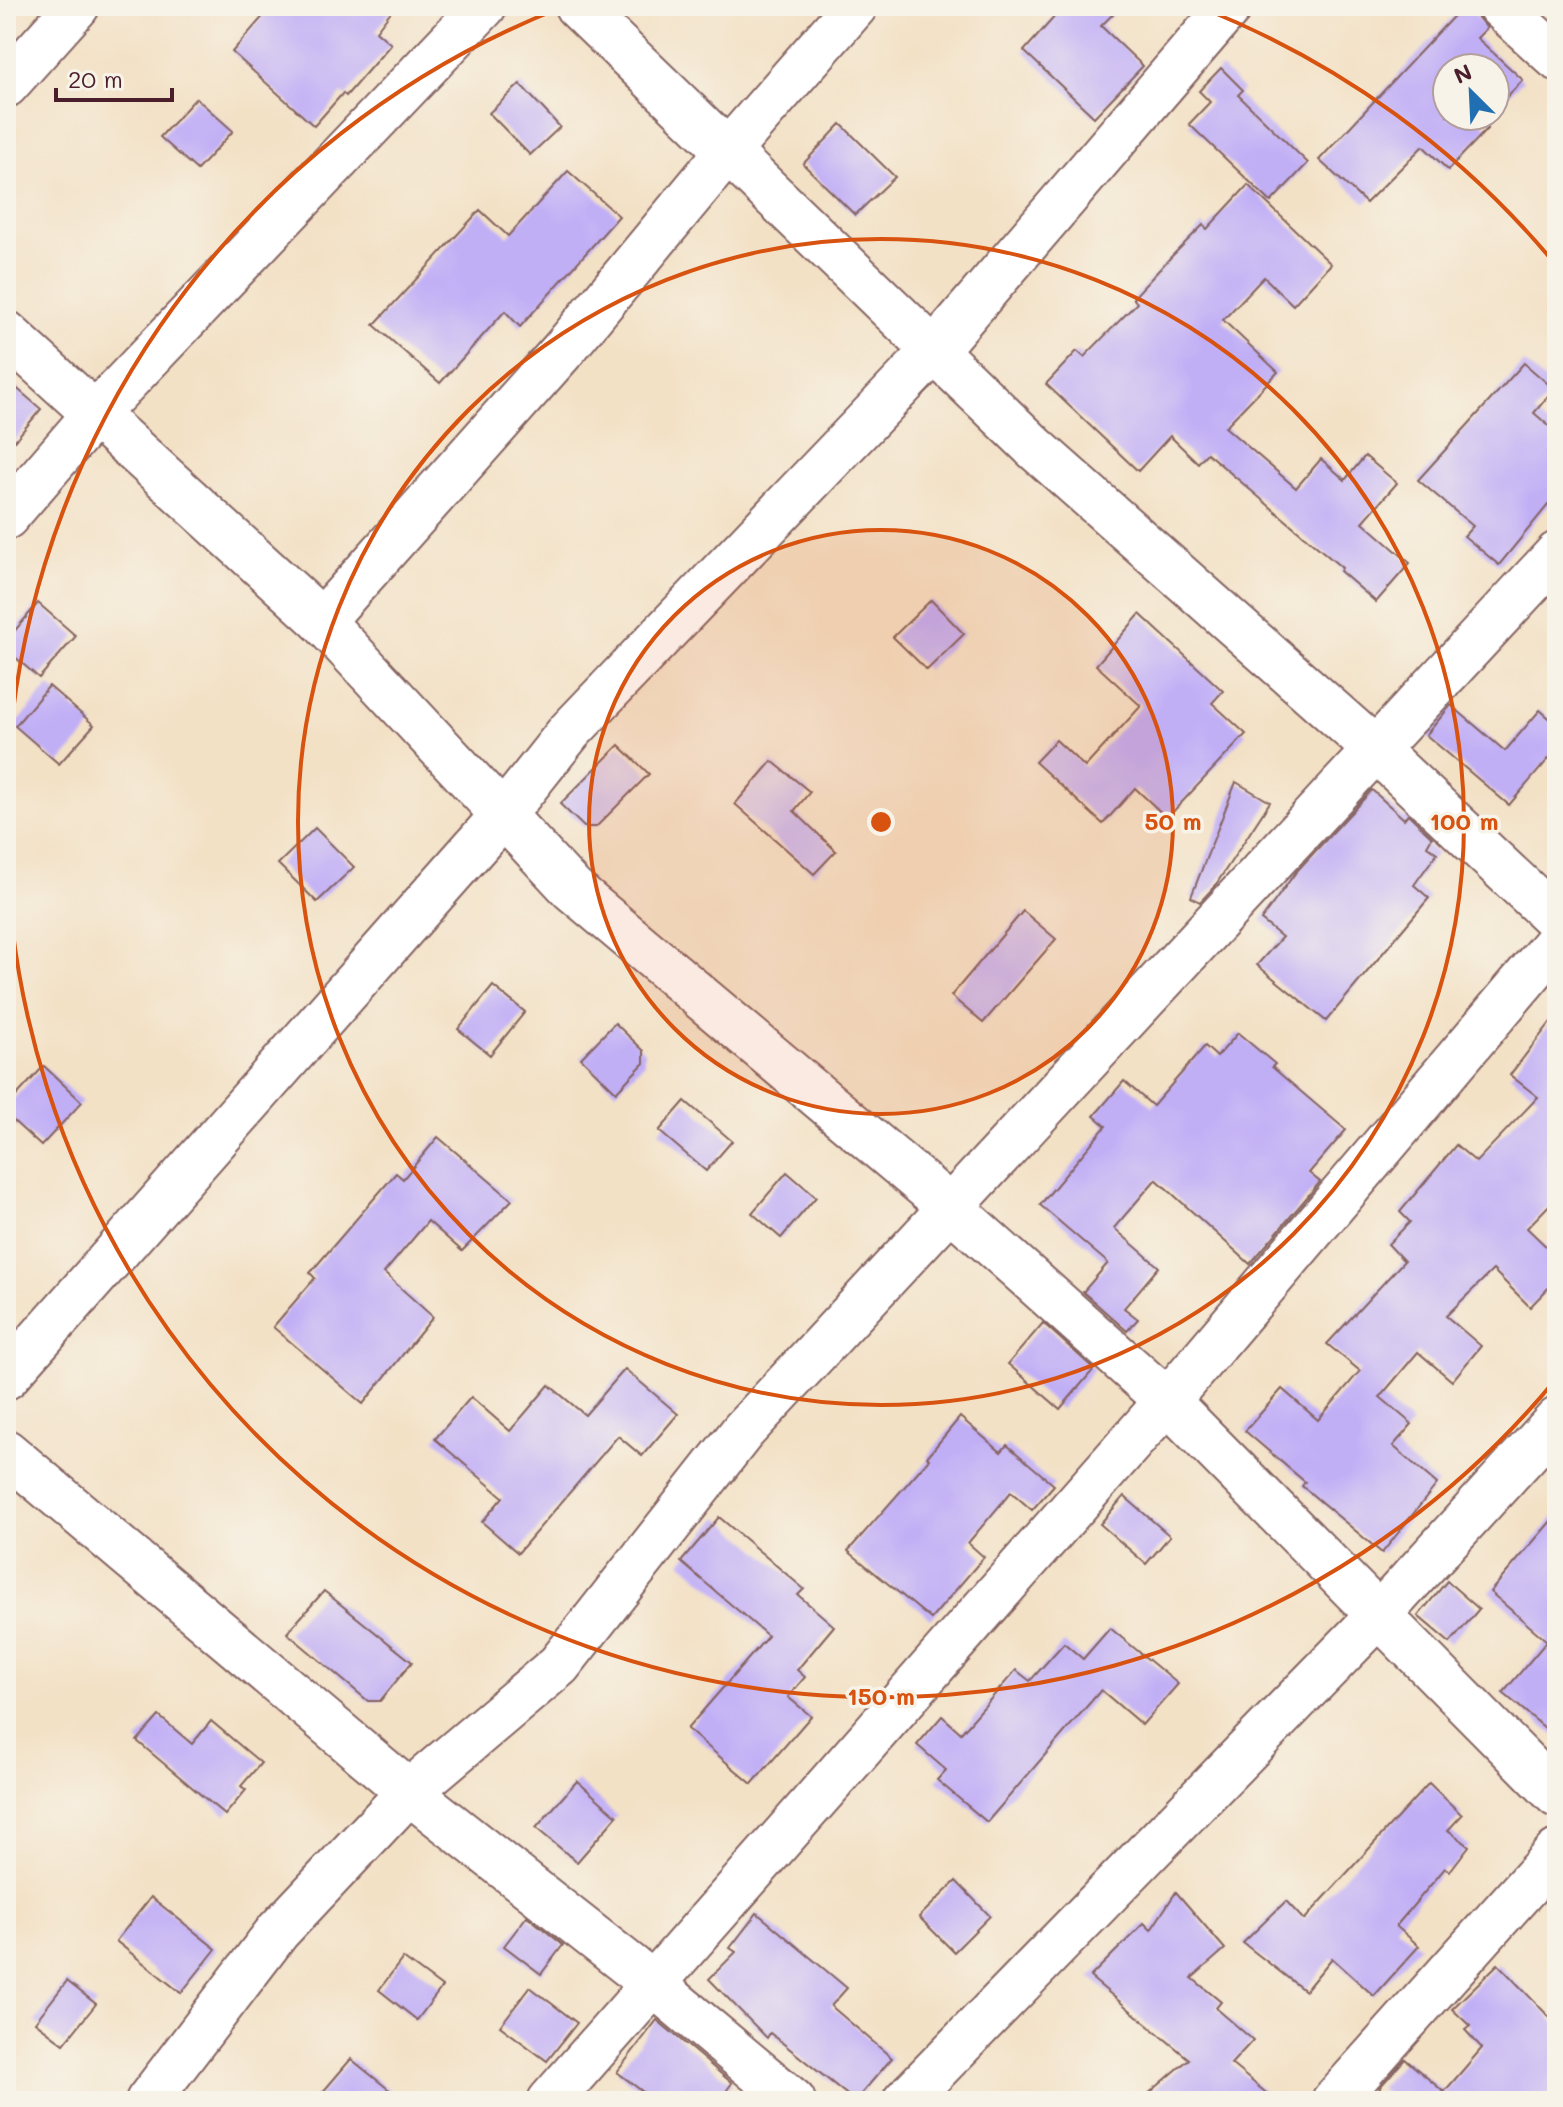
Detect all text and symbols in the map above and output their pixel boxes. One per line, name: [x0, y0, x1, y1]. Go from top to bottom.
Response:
scale bar: [56, 52, 172, 102]
north arrow: [1431, 52, 1511, 132]
text: N: [1449, 57, 1476, 90]
text: 20 m: [68, 63, 123, 94]
text: 50 m: [1144, 805, 1202, 836]
text: 100 m: [1429, 805, 1499, 836]
centre of rings: [867, 808, 895, 836]
text: 150 m: [847, 1680, 915, 1711]

